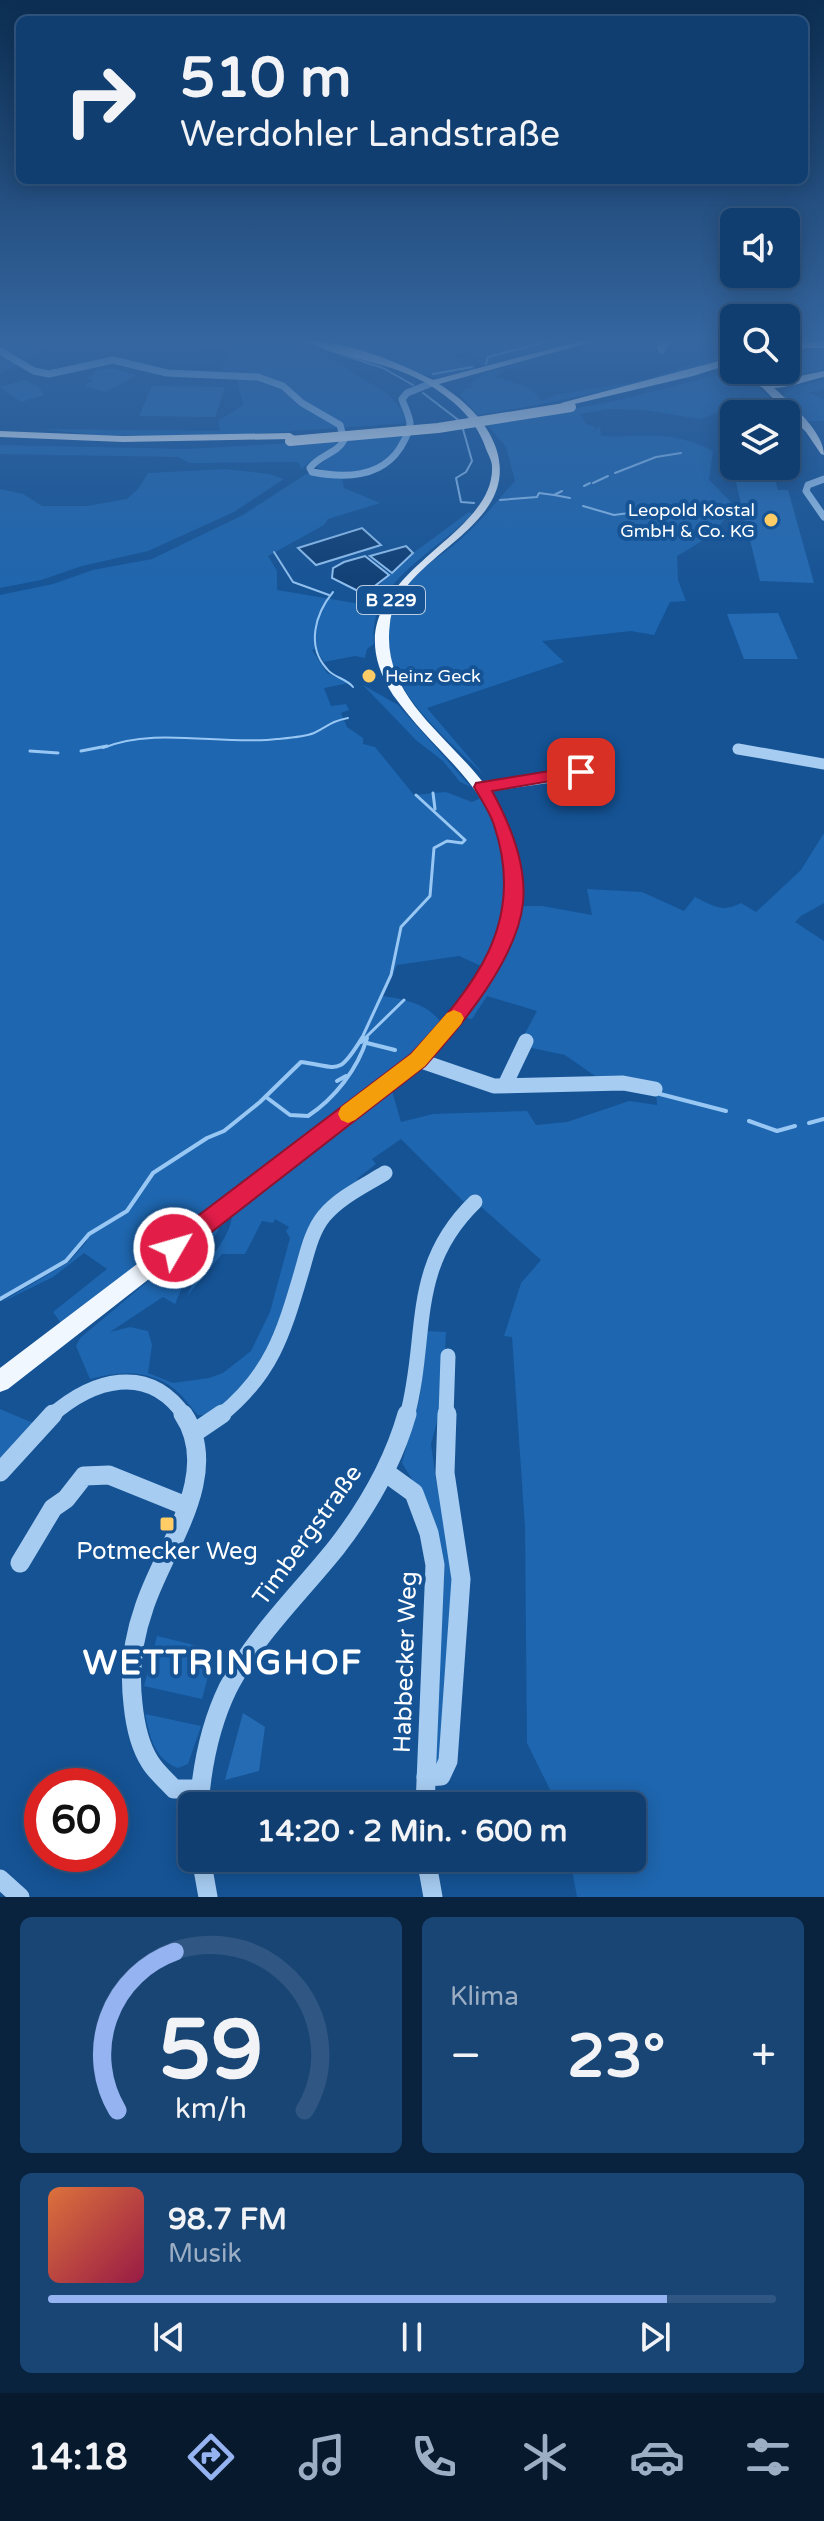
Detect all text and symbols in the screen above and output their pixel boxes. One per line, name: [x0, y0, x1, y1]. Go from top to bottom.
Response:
text: 510 m: [180, 45, 351, 112]
icon: right: [48, 48, 152, 152]
text: Werdohler Landstraße: [180, 113, 560, 156]
map controls: [720, 208, 800, 480]
button: sound: [720, 208, 800, 288]
button: search: [720, 304, 800, 384]
button: layers: [720, 400, 800, 480]
place label: Leopold Kostal GmbH & Co. KG: [620, 499, 755, 542]
marker: Leopold Kostal GmbH & Co. KG: [762, 511, 780, 529]
road number: B 229: [357, 586, 425, 614]
place label: Heinz Geck: [385, 665, 481, 687]
marker: Heinz Geck: [360, 667, 378, 685]
pin: [547, 738, 615, 806]
icon: arrive: [559, 750, 603, 794]
position arrow: [132, 1206, 216, 1290]
street label: Timbergstraße: [247, 1459, 368, 1611]
marker: Potmecker Weg: [158, 1515, 176, 1533]
place label: Potmecker Weg: [76, 1537, 258, 1566]
street label: Habbecker Weg: [388, 1571, 423, 1754]
district label: WETTRINGHOF: [83, 1643, 363, 1684]
speed limit sign: 60: [24, 1768, 128, 1872]
text: 14:20 · 2 Min. · 600 m: [257, 1813, 567, 1850]
text: Klima: [450, 1981, 519, 2012]
text: 59: [159, 2001, 263, 2101]
text: 23°: [567, 2021, 665, 2093]
text: −: [450, 2030, 481, 2083]
text: +: [751, 2030, 776, 2083]
text: km/h: [175, 2092, 247, 2126]
text: 98.7 FM: [168, 2201, 287, 2238]
text: Musik: [168, 2238, 242, 2269]
icon: previous: [147, 2315, 191, 2359]
icon: pause: [390, 2315, 434, 2359]
icon: next: [633, 2315, 677, 2359]
icon: directions: [183, 2429, 239, 2485]
icon: music: [294, 2429, 350, 2485]
icon: phone: [406, 2429, 462, 2485]
icon: climate: [517, 2429, 573, 2485]
icon: car: [629, 2429, 685, 2485]
icon: filters: [740, 2429, 796, 2485]
text: 14:18: [28, 2436, 128, 2479]

